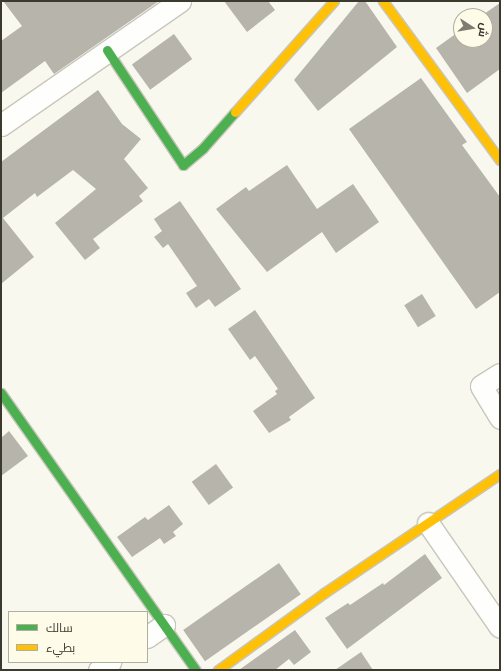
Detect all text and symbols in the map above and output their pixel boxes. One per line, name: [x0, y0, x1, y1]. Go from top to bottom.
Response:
north arrow: [453, 8, 493, 48]
text: ش: [476, 22, 492, 39]
legend: [8, 611, 148, 663]
text: سالك: [46, 620, 73, 634]
text: بطيء: [46, 640, 75, 654]

